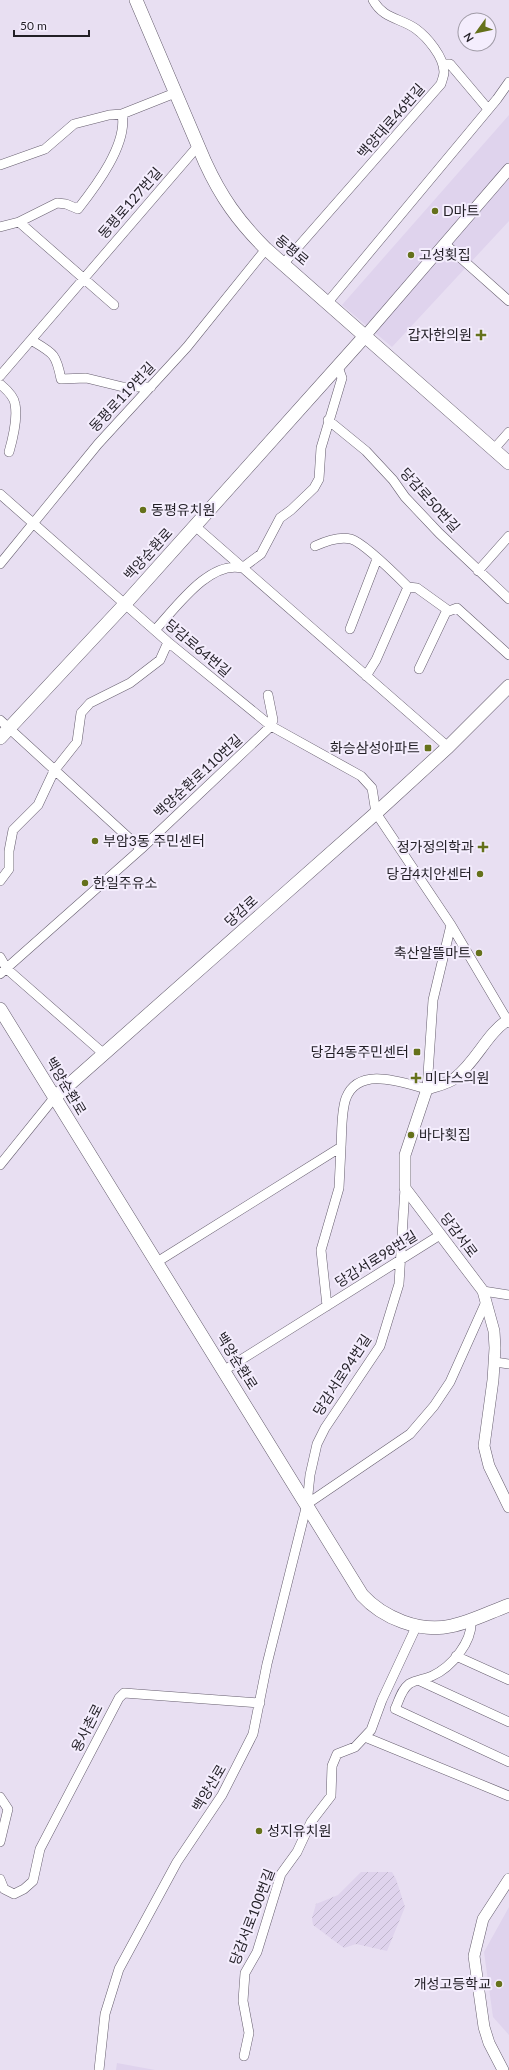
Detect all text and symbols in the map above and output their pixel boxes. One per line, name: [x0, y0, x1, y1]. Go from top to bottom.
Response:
scale bar: [14, 12, 89, 38]
north arrow: [457, 12, 497, 52]
text: 50 m: [20, 18, 47, 33]
text: N: [460, 31, 476, 45]
street label: 백양대로46번길: [354, 80, 428, 162]
street label: 동평로127번길: [94, 164, 165, 242]
place label: D마트: [443, 202, 480, 219]
marker: D마트: [430, 206, 440, 216]
street label: 동평로: [272, 231, 313, 269]
place label: 고성횟집: [419, 246, 471, 263]
marker: 고성횟집: [406, 250, 416, 260]
place label: 갑자한의원: [408, 326, 472, 343]
marker: 갑자한의원: [475, 329, 487, 341]
street label: 동평로119번길: [85, 358, 158, 435]
street label: 당감로50번길: [397, 464, 464, 535]
place label: 동평유치원: [151, 501, 215, 518]
marker: 동평유치원: [138, 505, 148, 515]
street label: 백양순환로: [120, 524, 176, 583]
street label: 당감로64번길: [162, 615, 235, 680]
street label: 백양순환로110번길: [150, 730, 245, 821]
place label: 화승삼성아파트: [330, 739, 420, 756]
marker: 화승삼성아파트: [423, 743, 433, 753]
place label: 부암3동 주민센터: [103, 832, 205, 849]
marker: 부암3동 주민센터: [90, 836, 100, 846]
place label: 정가정의학과: [397, 838, 474, 855]
marker: 정가정의학과: [477, 841, 489, 853]
place label: 당감4치안센터: [387, 865, 472, 882]
marker: 당감4치안센터: [475, 869, 485, 879]
place label: 한일주유소: [93, 874, 158, 891]
marker: 한일주유소: [80, 878, 90, 888]
street label: 당감로: [221, 891, 261, 930]
place label: 축산알뜰마트: [394, 944, 471, 961]
marker: 축산알뜰마트: [474, 948, 484, 958]
place label: 당감4동주민센터: [311, 1043, 409, 1060]
marker: 당감4동주민센터: [412, 1047, 422, 1057]
street label: 백양순환로: [43, 1054, 90, 1118]
place label: 미다스의원: [425, 1069, 489, 1086]
marker: 미다스의원: [410, 1072, 422, 1084]
place label: 바다횟집: [419, 1126, 471, 1143]
marker: 바다횟집: [406, 1130, 416, 1140]
street label: 당감서로: [437, 1209, 482, 1260]
street label: 당감서로98번길: [332, 1227, 420, 1291]
street label: 백양순환로: [213, 1329, 262, 1393]
street label: 당감서로94번길: [309, 1331, 374, 1419]
street label: 용사촌로: [67, 1701, 106, 1755]
street label: 백양산로: [188, 1761, 229, 1814]
place label: 성지유치원: [267, 1822, 331, 1839]
marker: 성지유치원: [254, 1826, 264, 1836]
street label: 당감서로100번길: [225, 1866, 278, 1967]
place label: 개성고등학교: [414, 1975, 491, 1992]
marker: 개성고등학교: [494, 1979, 504, 1989]

